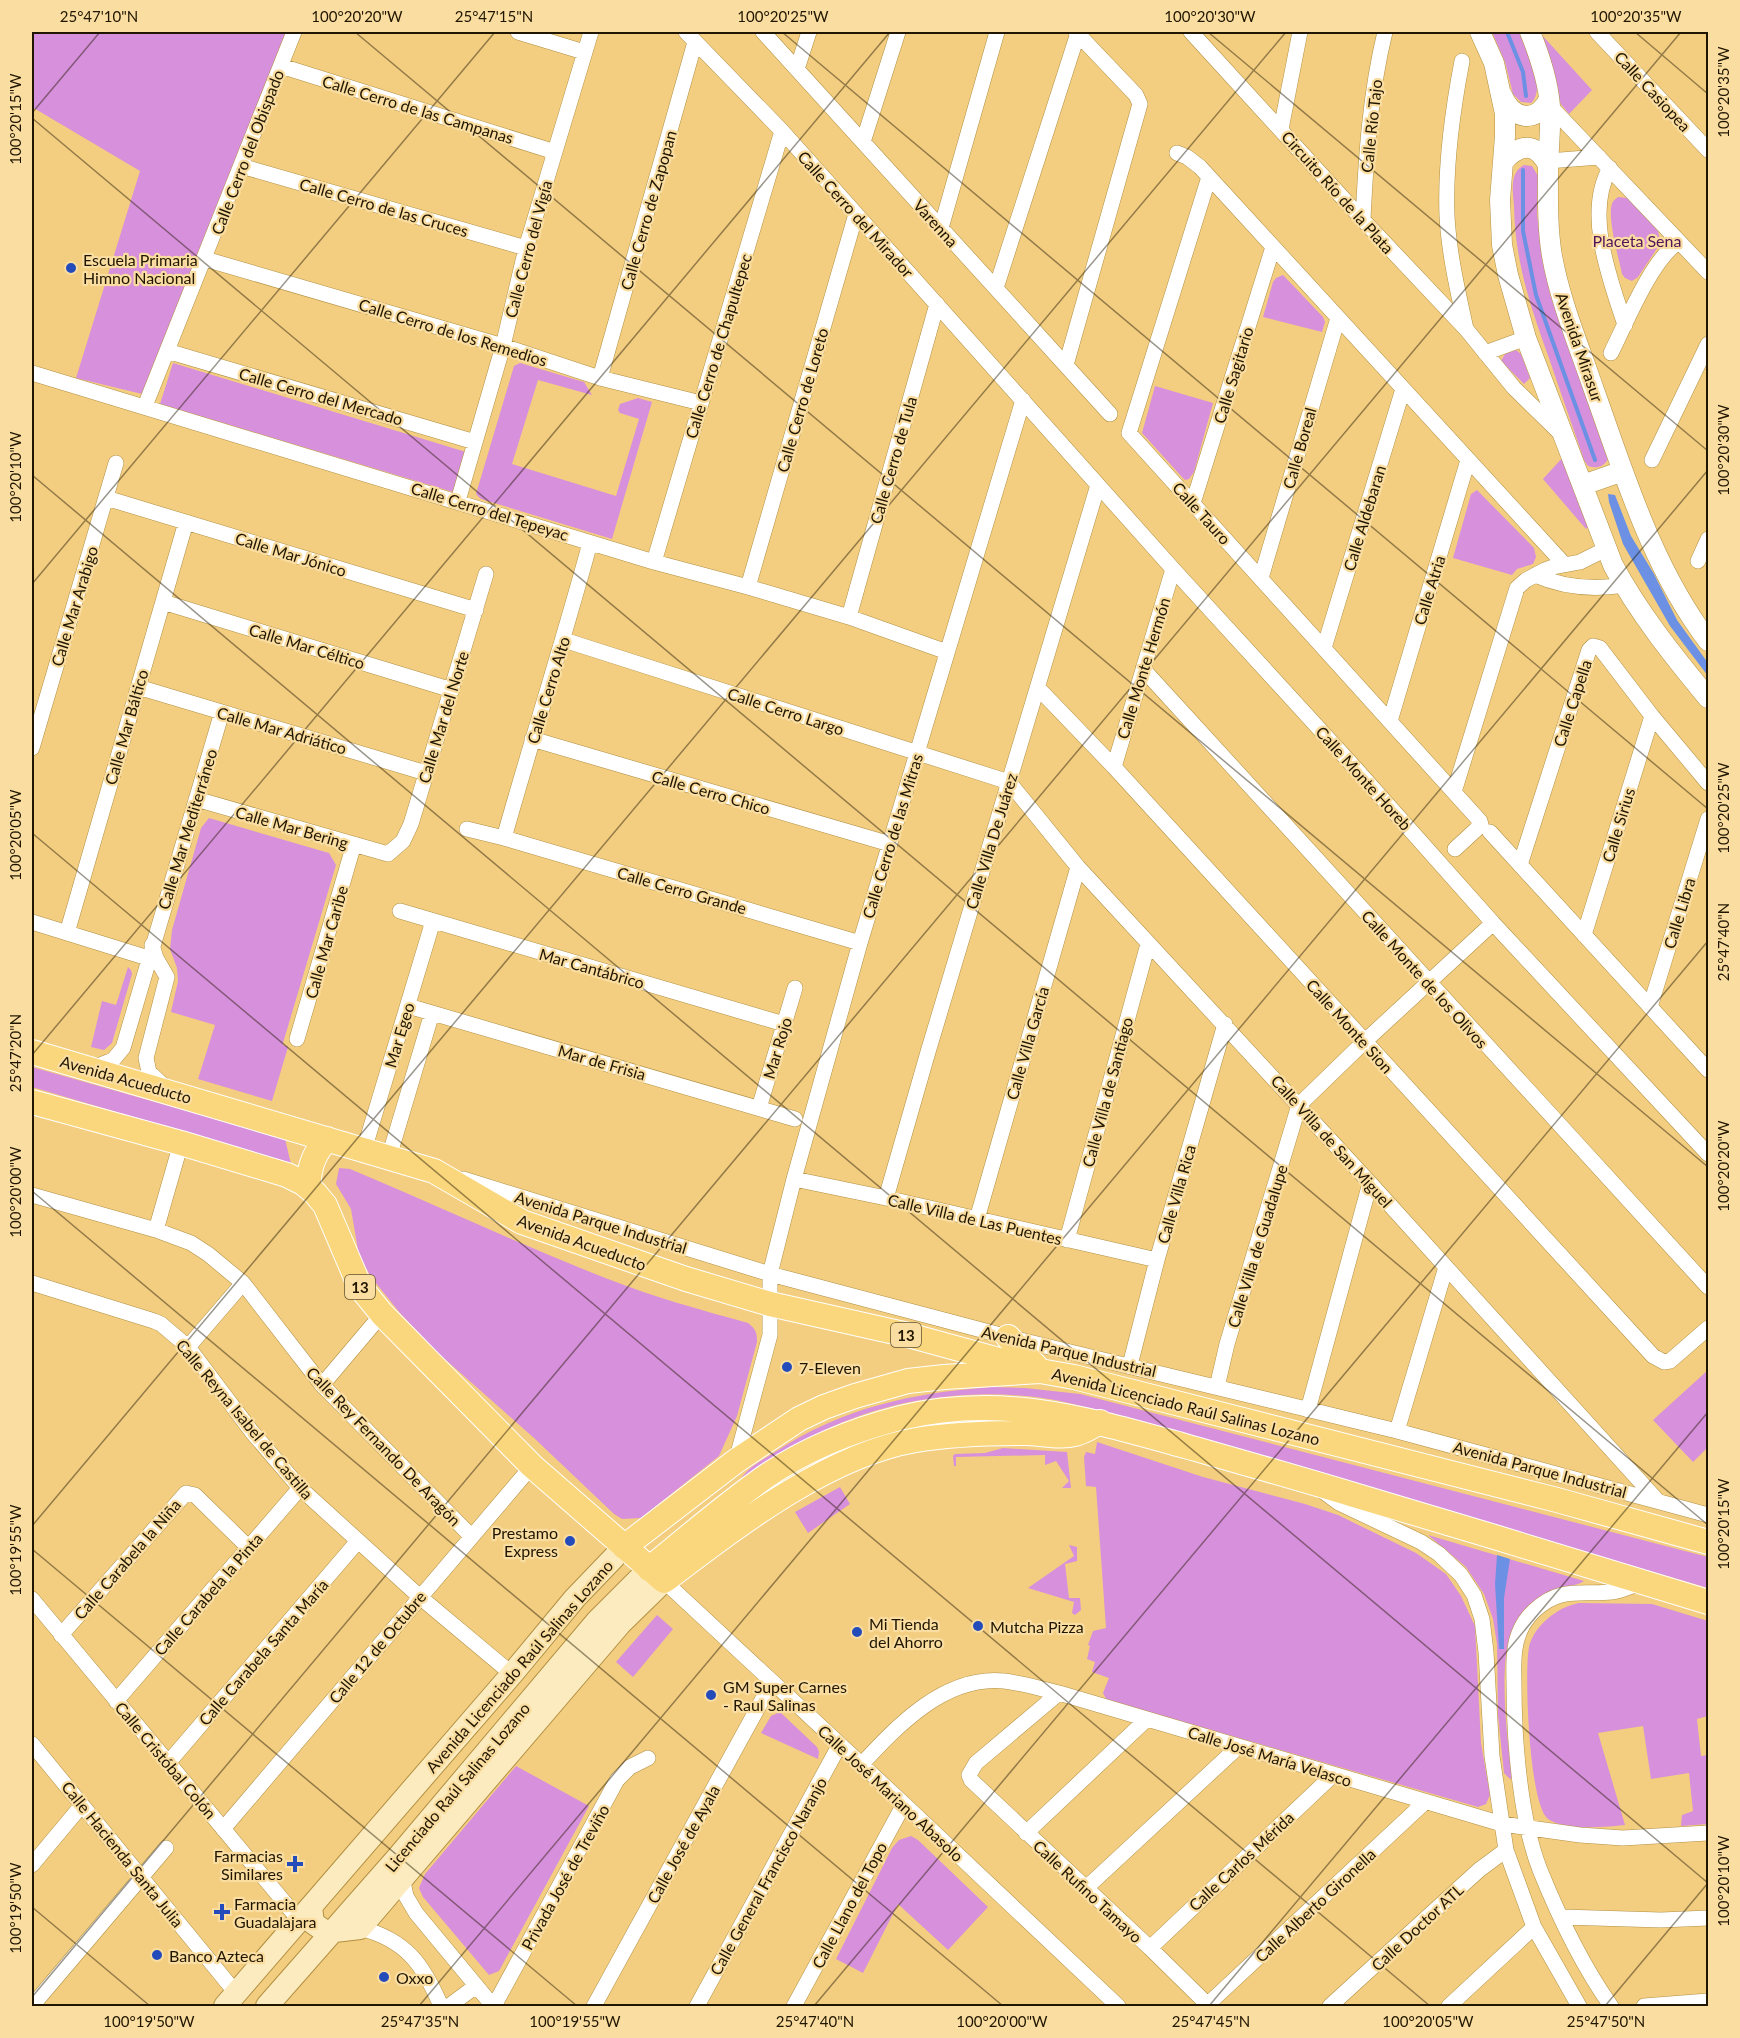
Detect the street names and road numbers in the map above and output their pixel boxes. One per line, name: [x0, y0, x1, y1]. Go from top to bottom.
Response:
street label: Calle Casiopea: [1611, 47, 1695, 135]
street label: Calle Cerro del Obispado: [207, 67, 287, 237]
street label: Calle Cerro de las Campanas: [320, 71, 516, 147]
street label: Calle Río Tajo: [1357, 78, 1385, 174]
street label: Circuito Río de la Plata: [1278, 127, 1398, 257]
street label: Calle Cerro de Zapopan: [616, 128, 680, 292]
street label: Calle Cerro del Mirador: [794, 147, 918, 281]
street label: Calle Cerro de las Cruces: [297, 174, 471, 240]
street label: Calle Cerro del Vigía: [500, 178, 556, 320]
street label: Varenna: [910, 195, 962, 251]
street label: Calle Cerro de Chapultepec: [681, 251, 755, 441]
street label: Avenida Mirasur: [1552, 290, 1608, 404]
street label: Calle Cerro de los Remedios: [357, 294, 550, 370]
street label: Calle Sagitario: [1209, 324, 1257, 426]
street label: Calle Cerro de Loreto: [772, 326, 832, 474]
street label: Calle Cerro del Mercado: [237, 363, 405, 429]
street label: Calle Cerro de Tula: [866, 394, 920, 526]
street label: Calle Boreal: [1278, 405, 1320, 491]
street label: Calle Aldebaran: [1339, 463, 1389, 573]
street label: Calle Cerro del Tepeyac: [409, 478, 571, 544]
street label: Calle Tauro: [1169, 478, 1235, 548]
street label: Calle Mar Jónico: [233, 528, 349, 580]
street label: Calle Mar Arabigo: [47, 544, 101, 668]
street label: Calle Atria: [1409, 553, 1449, 627]
street label: Calle Monte Hermón: [1112, 595, 1174, 741]
street label: Calle Mar Céltico: [247, 619, 367, 673]
street label: Calle Cerro Alto: [523, 634, 573, 746]
street label: Calle Mar del Norte: [414, 649, 472, 785]
street label: Calle Capella: [1549, 657, 1595, 749]
street label: Calle Mar Báltico: [100, 667, 152, 787]
street label: Calle Cerro Largo: [725, 683, 847, 739]
street label: Calle Mar Adriático: [215, 702, 349, 758]
street label: Calle Monte Horeb: [1312, 722, 1416, 834]
street label: Calle Mar Mediterráneo: [154, 746, 220, 912]
street label: Calle Cerro de las Mitras: [858, 751, 926, 921]
street label: Calle Cerro Chico: [650, 766, 772, 818]
street label: Calle Villa De Juárez: [961, 771, 1021, 911]
street label: Calle Sirius: [1598, 785, 1638, 864]
street label: Calle Mar Bering: [233, 802, 351, 852]
street label: Calle Cerro Grande: [615, 862, 749, 918]
street label: Calle Libra: [1659, 875, 1699, 951]
street label: Calle Mar Caribe: [301, 883, 351, 1001]
street label: Calle Monte de los Olivos: [1358, 906, 1492, 1052]
street label: Mar Cantábrico: [537, 944, 647, 992]
street label: Calle Monte Sion: [1303, 975, 1397, 1077]
street label: Calle Villa García: [1002, 984, 1052, 1102]
street label: Mar Egeo: [380, 1000, 418, 1070]
street label: Mar Rojo: [759, 1015, 795, 1081]
street label: Calle Villa de Santiago: [1078, 1015, 1136, 1169]
street label: Mar de Frisia: [556, 1040, 648, 1084]
street label: Avenida Acueducto: [58, 1051, 194, 1107]
street label: Calle Villa de San Miguel: [1268, 1071, 1396, 1211]
street label: Calle Villa Rica: [1153, 1142, 1199, 1246]
street label: Calle Villa de Guadalupe: [1223, 1162, 1291, 1330]
street label: Avenida Parque Industrial: [513, 1187, 689, 1257]
street label: Calle Villa de Las Puentes: [886, 1190, 1064, 1248]
street label: Avenida Acueducto: [515, 1210, 649, 1274]
road number: 13: [345, 1275, 375, 1299]
street label: Avenida Parque Industrial: [980, 1322, 1158, 1380]
road number: 13: [891, 1323, 921, 1347]
street label: Calle Reyna Isabel de Castilla: [173, 1335, 317, 1503]
street label: Calle Rey Fernando De Aragón: [303, 1363, 465, 1529]
street label: Avenida Licenciado Raúl Salinas Lozano: [1050, 1363, 1322, 1449]
street label: Avenida Parque Industrial: [1451, 1437, 1629, 1501]
street label: Calle Carabela la Niña: [70, 1495, 184, 1623]
street label: Calle Carabela la Pinta: [150, 1529, 266, 1659]
street label: Avenida Licenciado Raúl Salinas Lozano: [422, 1556, 616, 1776]
street label: Calle Carabela Santa María: [194, 1575, 332, 1729]
street label: Calle 12 de Octubre: [324, 1587, 430, 1707]
street label: Calle Cristóbal Colón: [112, 1698, 220, 1822]
street label: Licenciado Raúl Salinas Lozano: [381, 1699, 533, 1875]
street label: Calle José Mariano Abasolo: [814, 1721, 968, 1865]
street label: Calle José María Velasco: [1186, 1722, 1354, 1790]
street label: Calle General Francisco Naranjo: [706, 1774, 830, 1978]
street label: Calle Hacienda Santa Julia: [58, 1777, 188, 1931]
street label: Calle José de Ayala: [643, 1782, 723, 1906]
street label: Privada José de Treviño: [517, 1801, 613, 1953]
street label: Calle Carlos Mérida: [1185, 1807, 1297, 1915]
street label: Calle Rufino Tamayo: [1030, 1836, 1146, 1946]
street label: Calle Llano del Topo: [808, 1839, 890, 1971]
street label: Calle Alberto Gironella: [1251, 1844, 1379, 1966]
street label: Calle Doctor ATL: [1367, 1880, 1467, 1974]

